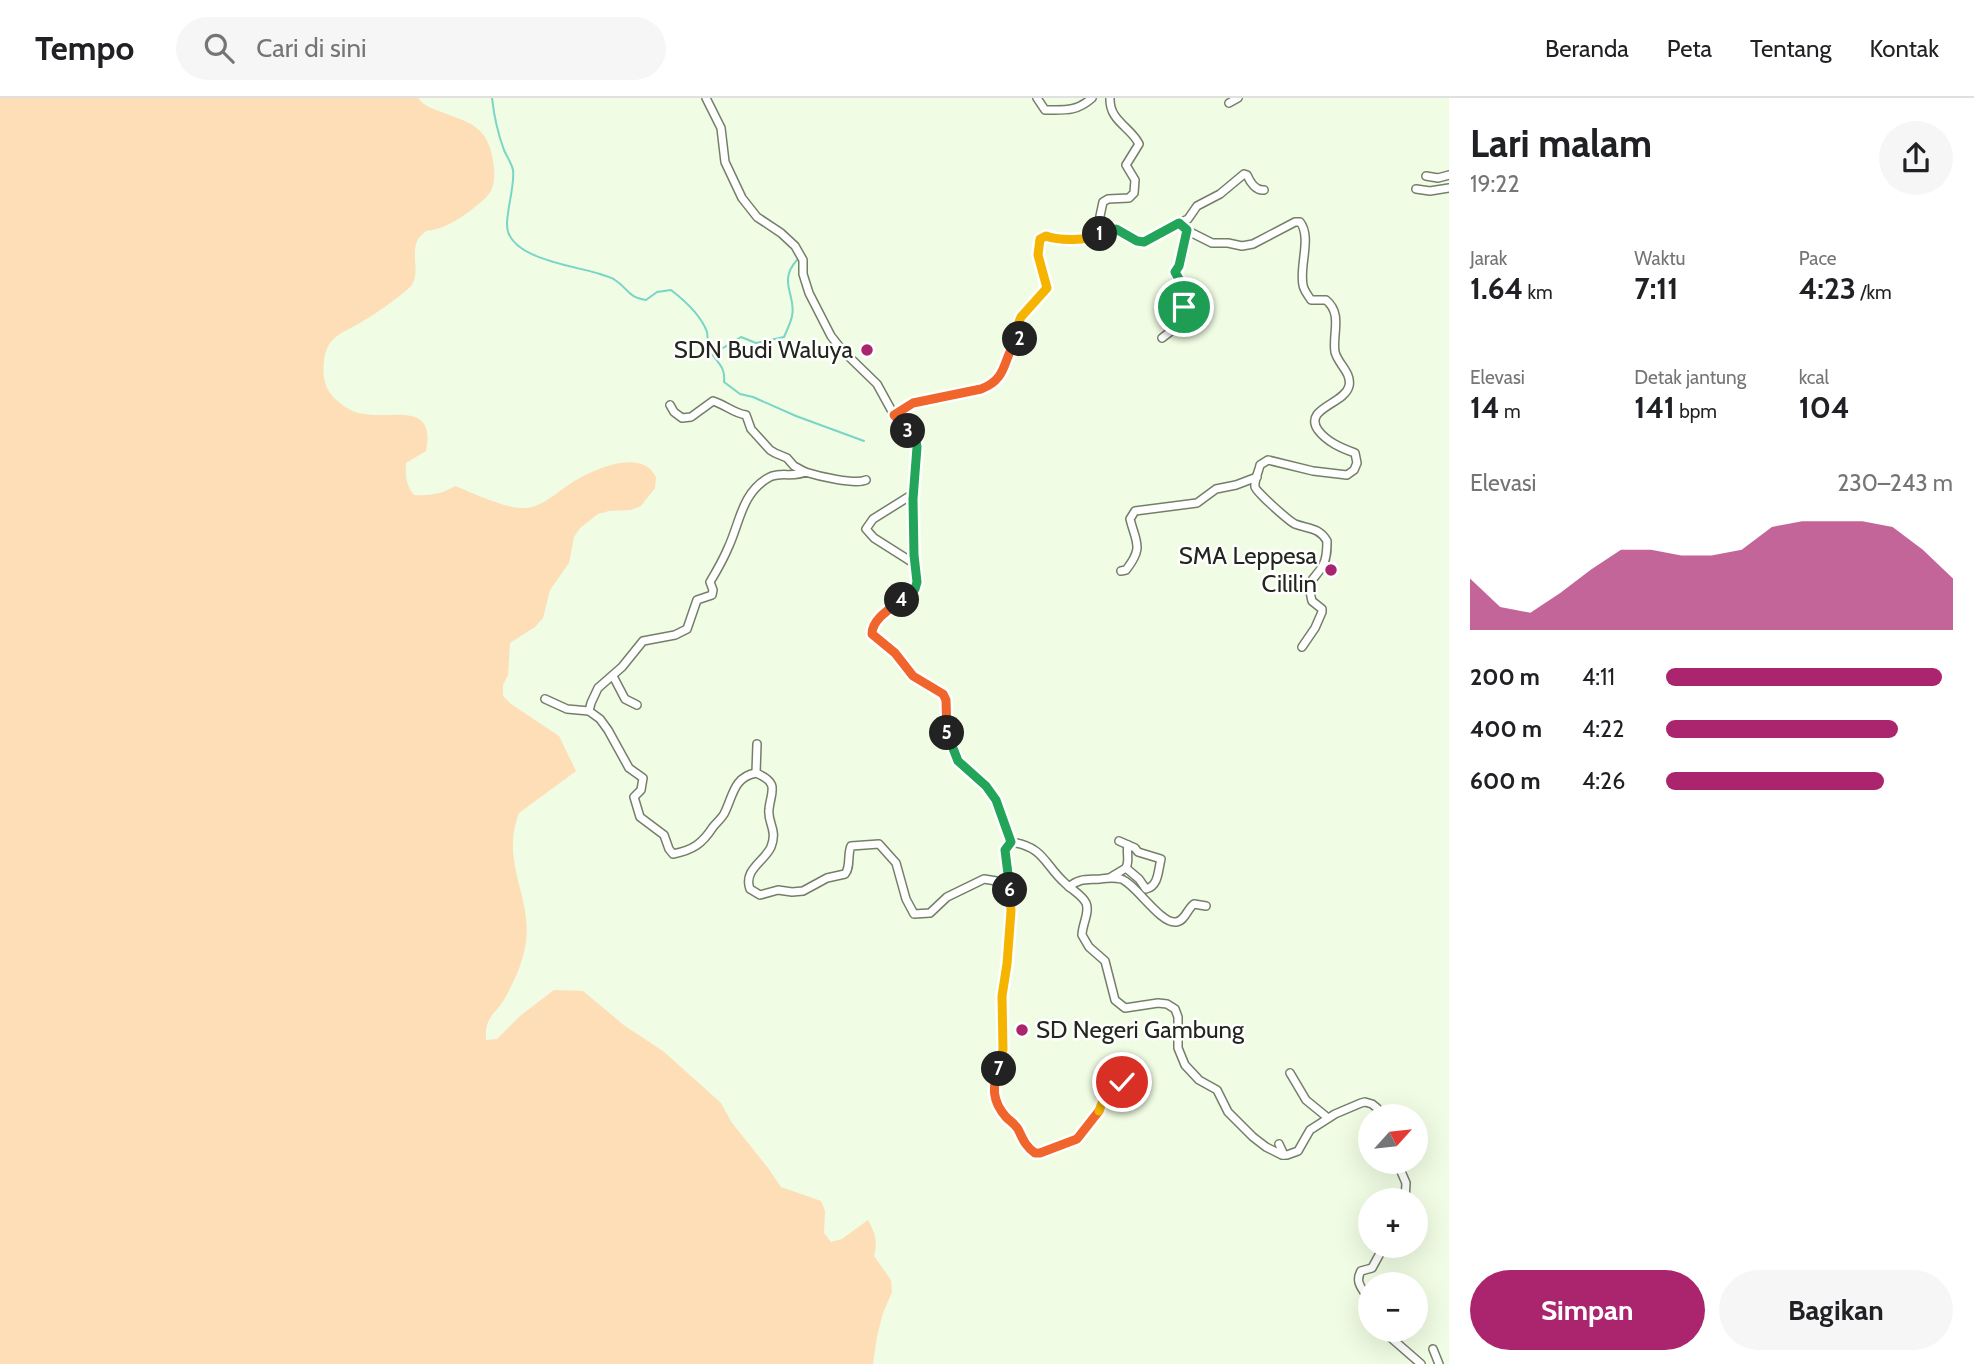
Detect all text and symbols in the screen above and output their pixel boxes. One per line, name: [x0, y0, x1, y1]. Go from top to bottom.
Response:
search box: [176, 17, 666, 80]
text: Tempo: [35, 28, 134, 68]
icon: search: [200, 29, 238, 67]
text: Cari di sini: [256, 32, 366, 64]
text: Beranda: [1545, 34, 1629, 63]
text: Peta: [1667, 34, 1712, 63]
text: Tentang: [1750, 34, 1831, 63]
text: Kontak: [1869, 34, 1939, 63]
text: Lari malam: [1470, 120, 1652, 167]
button: share: [1879, 121, 1953, 195]
text: 19:22: [1470, 170, 1519, 198]
pin: 1: [1082, 216, 1118, 252]
text: 1: [1096, 222, 1103, 245]
text: Jarak: [1470, 247, 1507, 270]
text: Waktu: [1634, 247, 1686, 270]
text: Pace: [1799, 247, 1837, 270]
text: 1.64: [1470, 270, 1523, 307]
text: 7:11: [1634, 270, 1678, 307]
text: 4:23: [1799, 270, 1856, 307]
pin: [1154, 277, 1214, 337]
text: km: [1523, 281, 1553, 304]
text: /km: [1856, 281, 1892, 304]
icon: arrive: [1165, 288, 1203, 326]
pin: 2: [1002, 322, 1038, 356]
text: 2: [1014, 327, 1025, 350]
place label: SDN Budi Waluya: [674, 335, 853, 364]
marker: SDN Budi Waluya: [859, 342, 875, 358]
text: Elevasi: [1470, 366, 1525, 389]
text: Detak jantung: [1634, 366, 1746, 389]
text: kcal: [1799, 366, 1829, 389]
text: 14: [1470, 389, 1500, 426]
text: 141: [1634, 389, 1675, 426]
text: 104: [1799, 389, 1850, 426]
text: m: [1500, 400, 1521, 423]
text: bpm: [1675, 400, 1717, 423]
pin: 3: [890, 414, 926, 448]
text: 3: [902, 419, 913, 442]
text: Elevasi: [1470, 469, 1536, 497]
text: 230–243 m: [1837, 469, 1953, 497]
place label: SMA Leppesa Cililin: [1179, 541, 1317, 598]
marker: SMA Leppesa Cililin: [1323, 562, 1339, 578]
pin: 4: [884, 582, 920, 618]
text: 4: [896, 588, 907, 611]
text: 200 m: [1470, 663, 1540, 691]
text: 4:11: [1582, 663, 1615, 691]
text: 400 m: [1470, 715, 1542, 743]
text: 4:22: [1582, 715, 1624, 743]
pin: 5: [930, 716, 964, 750]
text: 5: [941, 721, 952, 744]
text: 600 m: [1470, 767, 1541, 795]
text: 4:26: [1582, 767, 1625, 795]
pin: 6: [992, 872, 1028, 908]
text: 6: [1004, 878, 1015, 901]
place label: SD Negeri Gambung: [1036, 1015, 1245, 1044]
marker: SD Negeri Gambung: [1014, 1022, 1030, 1038]
pin: 7: [982, 1052, 1016, 1086]
pin: [1092, 1052, 1152, 1112]
text: 7: [994, 1057, 1003, 1080]
icon: check: [1103, 1063, 1141, 1101]
north arrow: [1358, 1104, 1428, 1174]
map controls: [1358, 1104, 1428, 1342]
button: +: [1358, 1188, 1428, 1258]
button: Simpan: [1470, 1270, 1705, 1350]
button: Bagikan: [1719, 1270, 1953, 1350]
button: −: [1358, 1272, 1428, 1342]

